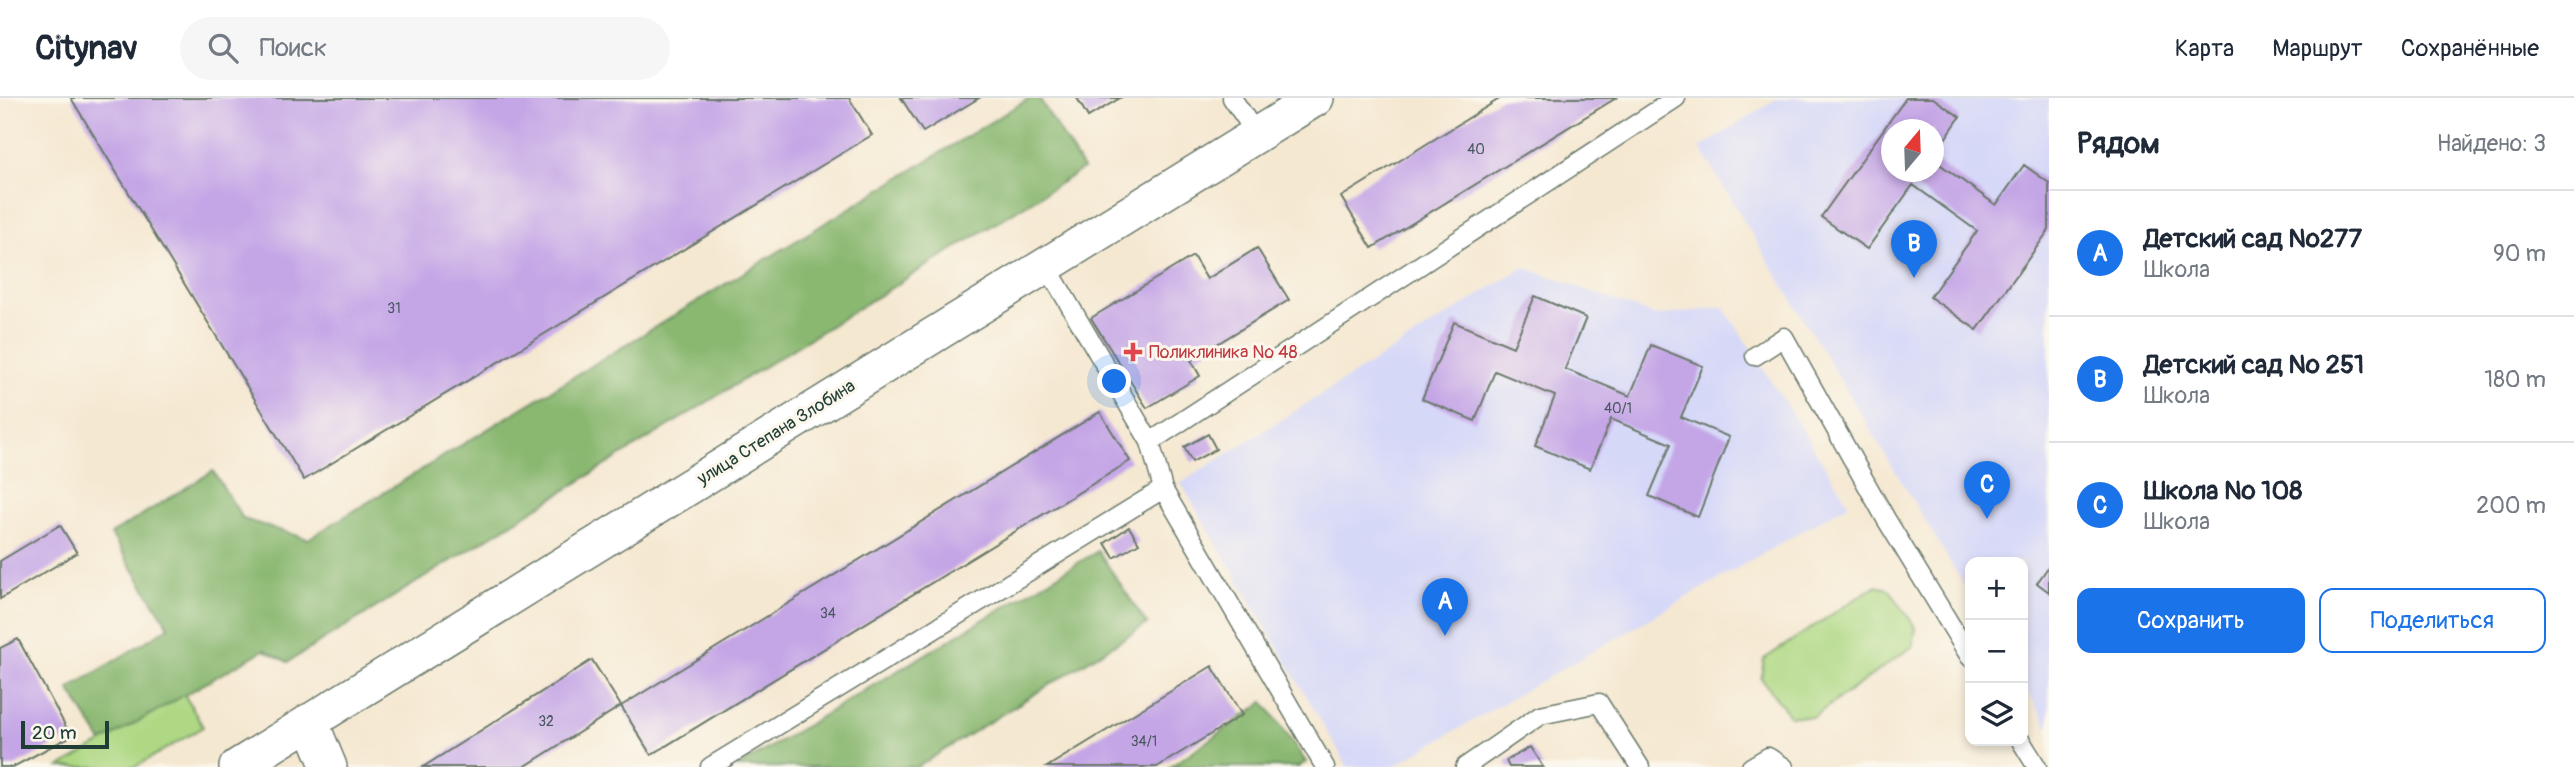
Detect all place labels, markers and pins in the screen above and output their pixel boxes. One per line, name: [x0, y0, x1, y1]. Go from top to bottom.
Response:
pin: B: [1891, 220, 1937, 278]
place label: Поликлиника № 48: [1149, 341, 1298, 364]
marker: Поликлиника № 48: [1123, 342, 1143, 362]
pin: C: [1964, 461, 2010, 519]
pin: A: [1422, 578, 1468, 636]

